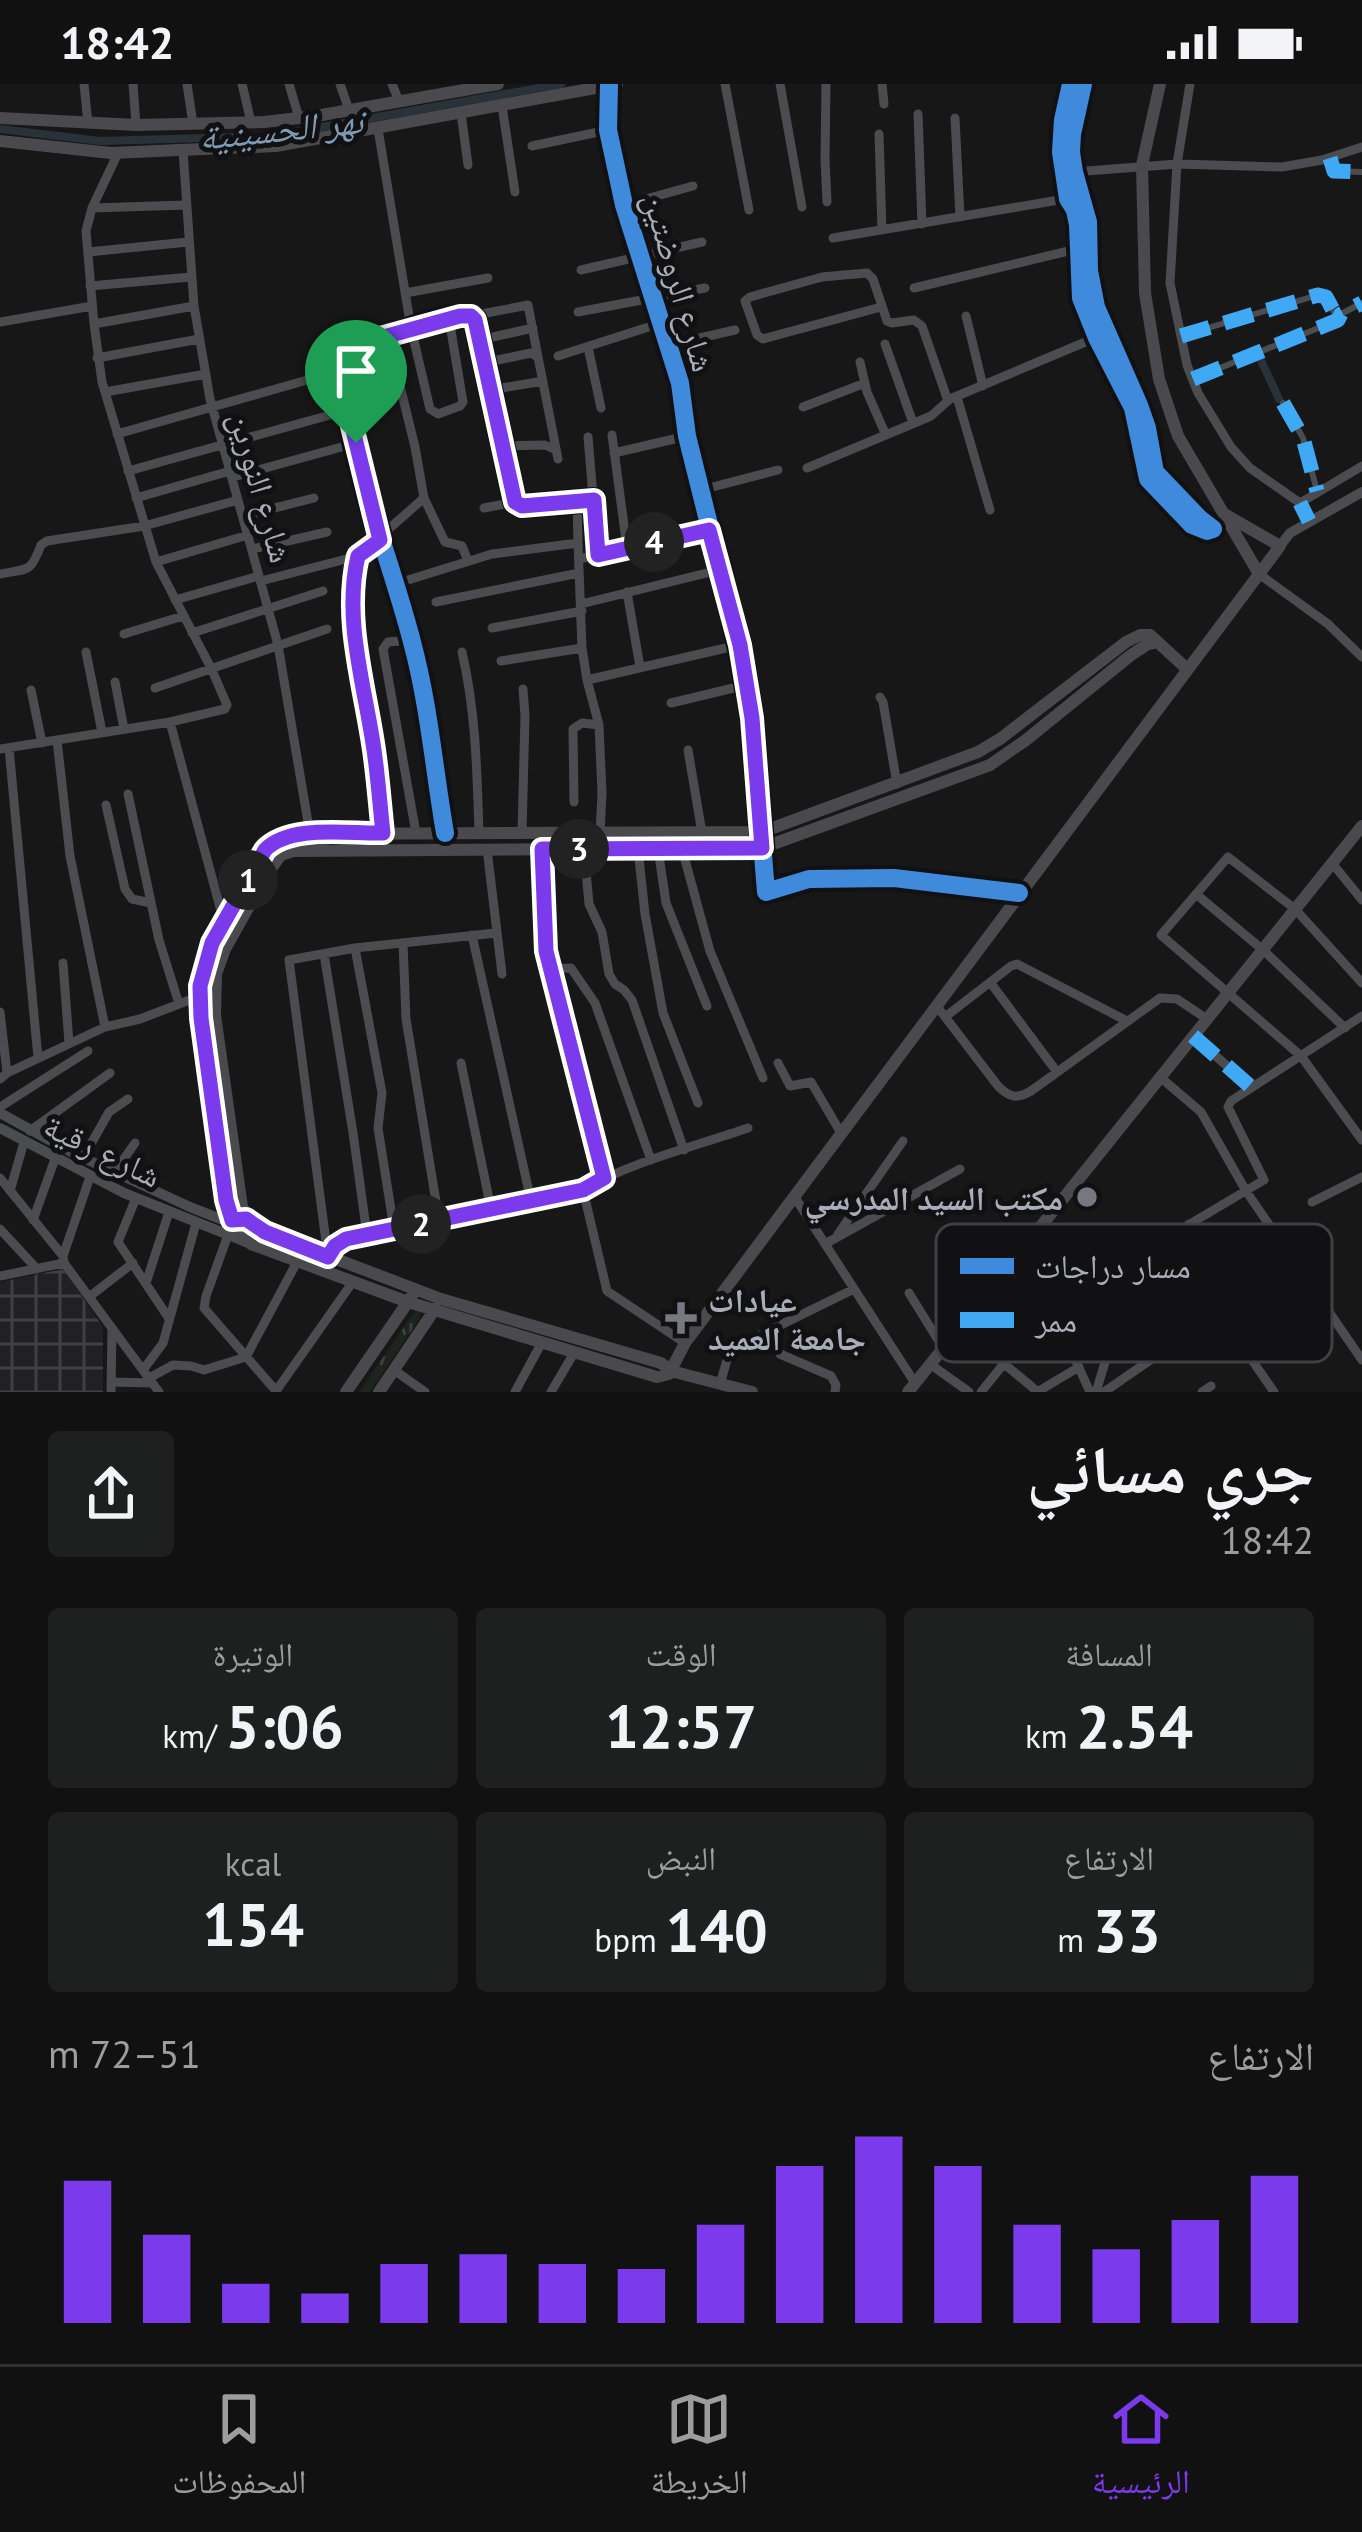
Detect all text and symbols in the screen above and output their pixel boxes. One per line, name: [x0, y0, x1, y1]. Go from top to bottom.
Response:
text: 18:42: [60, 13, 174, 71]
water label: نهر الحسينية: [197, 95, 371, 160]
street label: شارع الروضتين: [634, 188, 726, 376]
pin: [305, 320, 407, 443]
icon: arrive: [323, 338, 389, 404]
street label: شارع النورين: [220, 407, 304, 567]
pin: 4: [624, 512, 684, 572]
text: 4: [645, 520, 663, 563]
pin: 3: [549, 819, 609, 879]
text: 3: [570, 827, 588, 870]
pin: 1: [218, 850, 278, 910]
text: 1: [239, 858, 257, 901]
street label: شارع رقية: [37, 1103, 169, 1197]
place label: مكتب السيد المدرسي: [805, 1176, 1063, 1224]
marker: مكتب السيد المدرسي: [1074, 1184, 1100, 1210]
pin: 2: [391, 1194, 451, 1254]
text: 2: [412, 1202, 430, 1245]
legend: [936, 1224, 1332, 1362]
text: مسار دراجات: [1035, 1244, 1191, 1287]
place label: عيادات جامعة العميد: [708, 1278, 866, 1359]
text: ممر: [1034, 1298, 1077, 1341]
marker: عيادات جامعة العميد: [665, 1302, 697, 1334]
text: جري مسائي: [1027, 1426, 1314, 1511]
button: share: [48, 1431, 174, 1557]
text: 18:42: [1220, 1514, 1314, 1565]
text: الوتيرة: [213, 1632, 293, 1675]
text: الوقت: [645, 1632, 717, 1675]
text: المسافة: [1065, 1632, 1153, 1675]
text: 5:06: [225, 1687, 344, 1765]
text: 12:57: [605, 1687, 757, 1765]
text: 2.54: [1076, 1687, 1193, 1765]
text: /km: [162, 1714, 225, 1757]
text: km: [1025, 1714, 1076, 1757]
text: النبض: [646, 1836, 716, 1879]
text: الارتفاع: [1064, 1836, 1154, 1879]
text: kcal: [225, 1842, 281, 1885]
text: 154: [202, 1885, 304, 1963]
text: 140: [666, 1891, 768, 1969]
text: 33: [1093, 1891, 1161, 1969]
text: bpm: [594, 1918, 666, 1961]
text: m: [1057, 1918, 1093, 1961]
text: 51–72 m: [48, 2028, 201, 2079]
text: الارتفاع: [1208, 2030, 1314, 2081]
tab: المحفوظات: [172, 2386, 306, 2514]
tab: الخريطة: [651, 2386, 748, 2514]
tab: الرئيسية: [1092, 2386, 1190, 2514]

